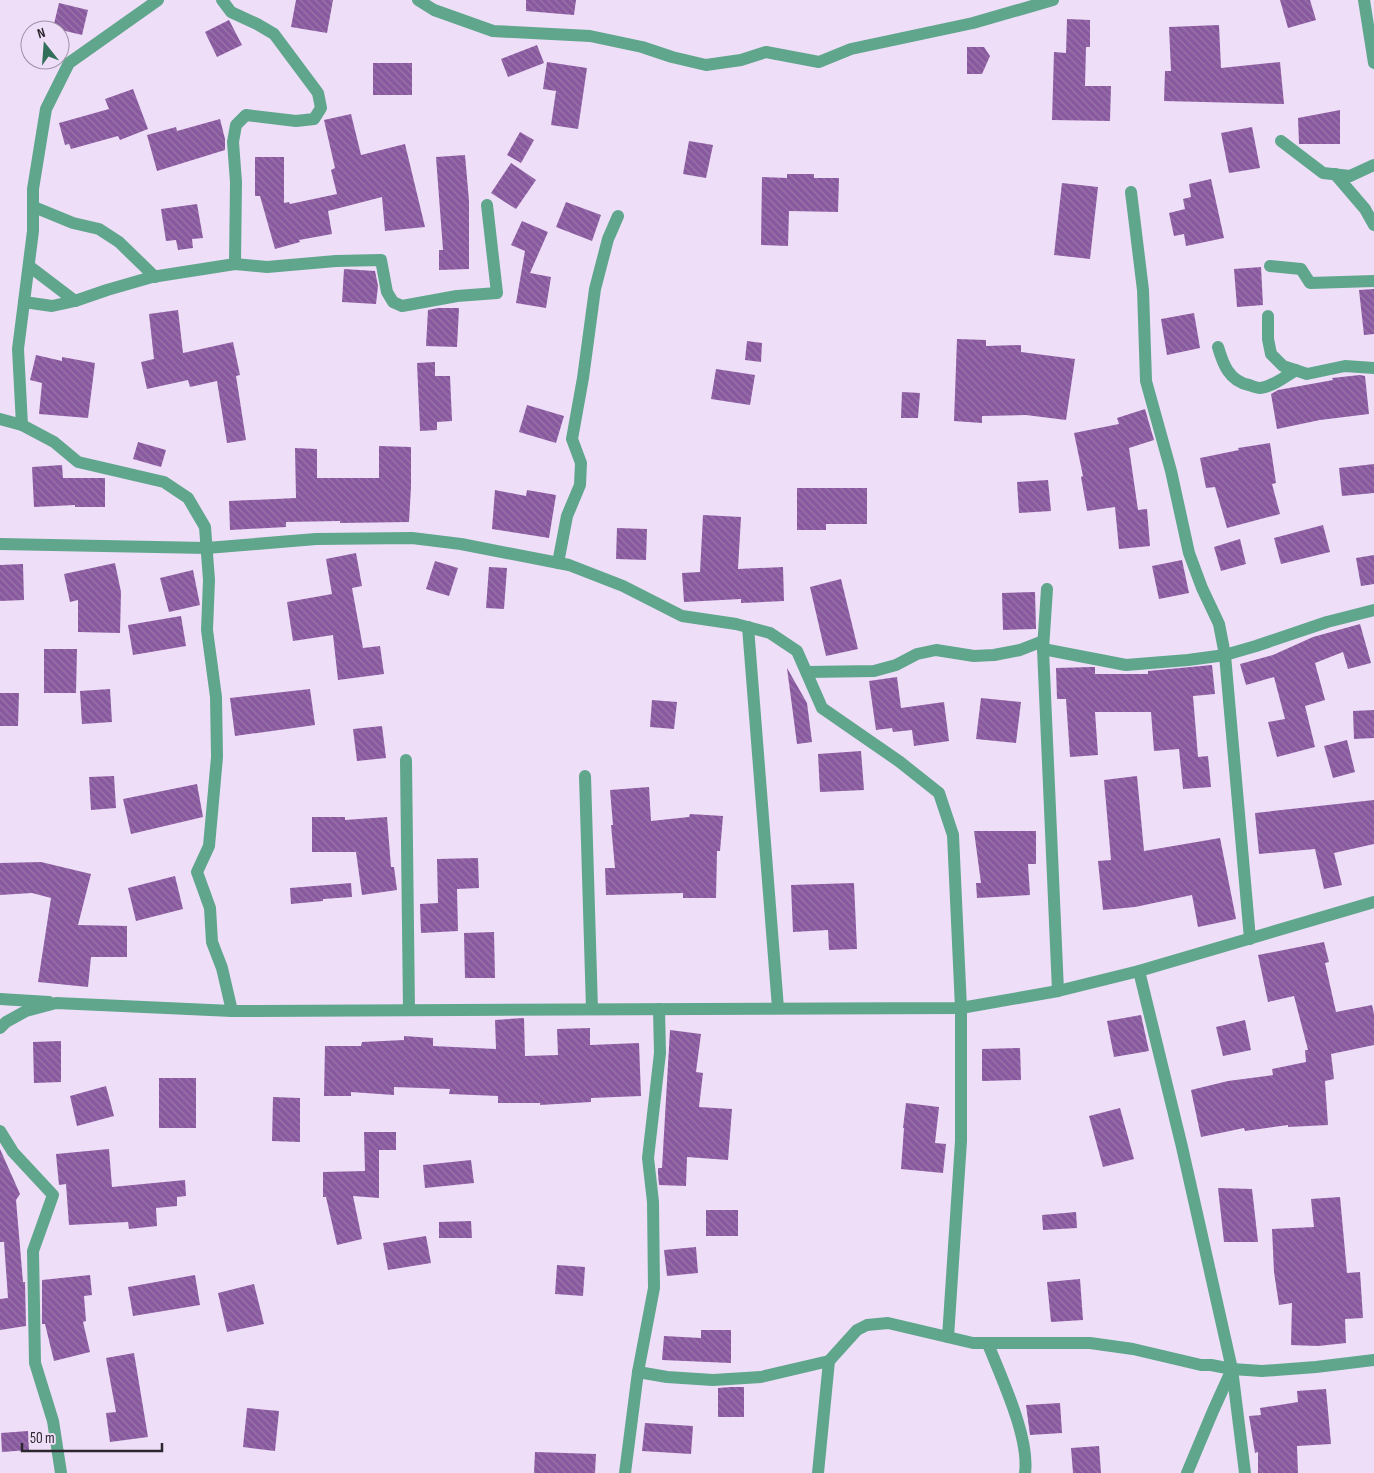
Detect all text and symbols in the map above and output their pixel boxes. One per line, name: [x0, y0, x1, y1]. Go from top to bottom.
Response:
north arrow: [20, 20, 70, 70]
text: N: [35, 24, 47, 42]
scale bar: [22, 1420, 162, 1452]
text: 50 m: [30, 1429, 55, 1448]

